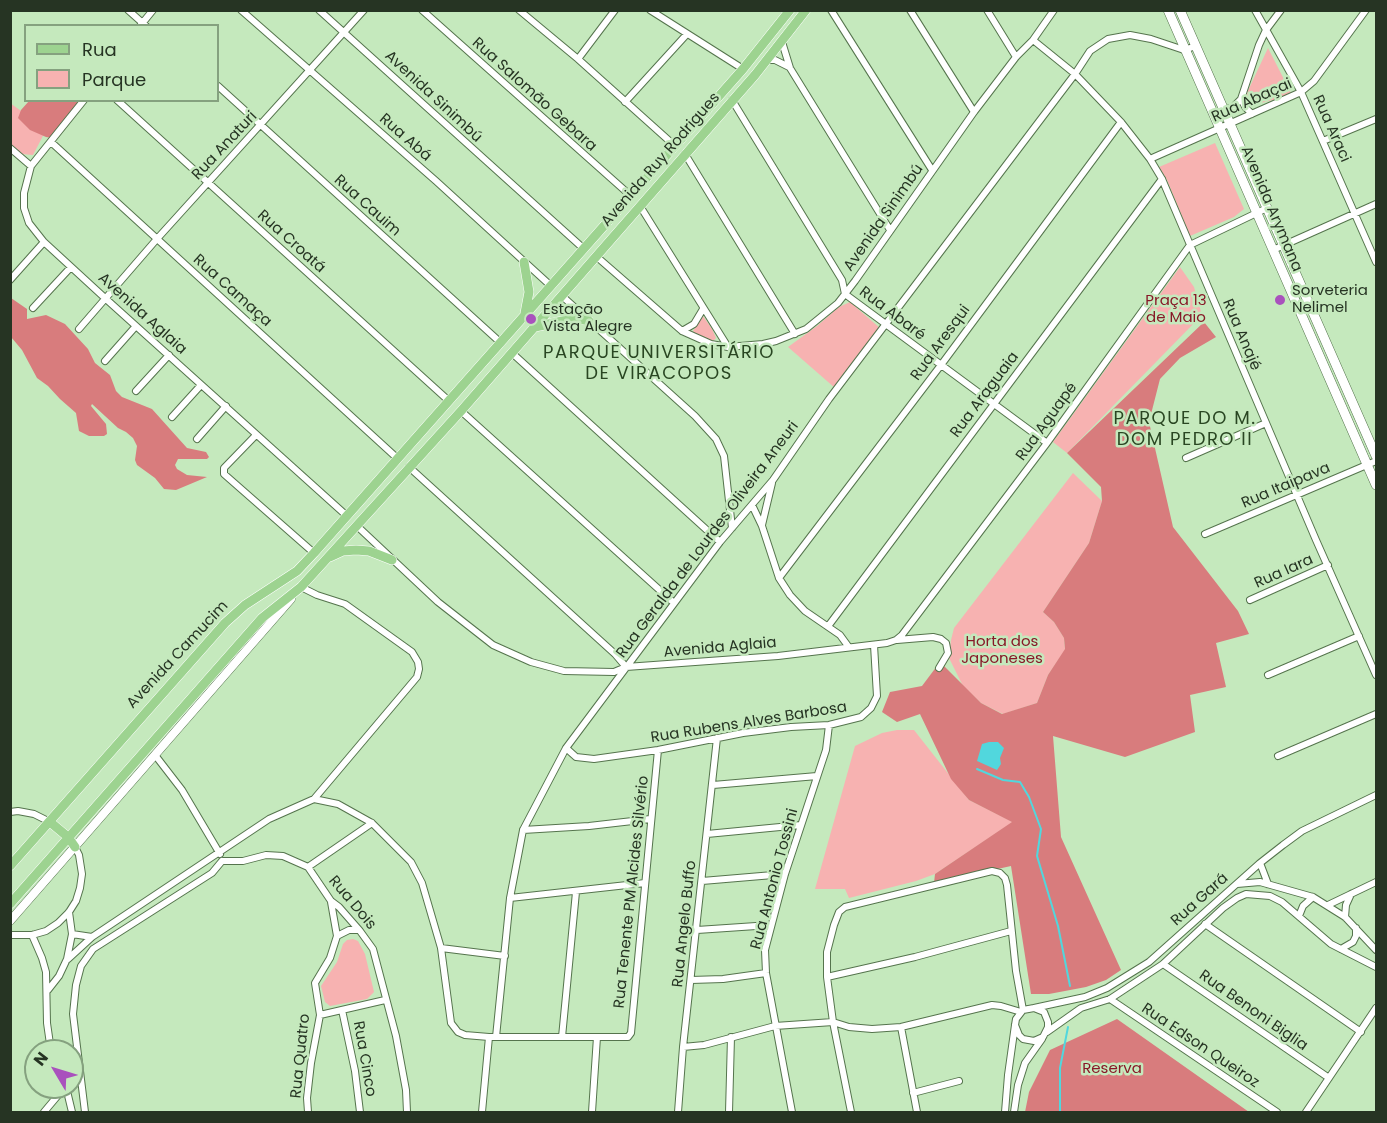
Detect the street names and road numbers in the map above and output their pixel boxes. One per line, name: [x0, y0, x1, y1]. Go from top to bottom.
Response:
street label: Rua Salomão Gebara: [468, 34, 600, 156]
street label: Avenida Sinimbú: [381, 47, 485, 147]
street label: Rua Abaçai: [1209, 75, 1295, 127]
street label: Avenida Ruy Rodrigues: [598, 89, 724, 231]
street label: Rua Araci: [1308, 93, 1354, 165]
street label: Rua Anaturi: [189, 108, 261, 184]
street label: Rua Abá: [375, 110, 435, 166]
street label: Avenida Arymana: [1236, 143, 1306, 275]
street label: Avenida Sinimbú: [840, 161, 928, 275]
street label: Rua Cauim: [330, 171, 404, 241]
street label: Rua Croatá: [253, 207, 329, 277]
street label: Rua Camaça: [189, 251, 275, 331]
street label: Avenida Aglaia: [94, 269, 190, 359]
street label: Rua Abaré: [855, 283, 929, 345]
street label: Rua Anajé: [1218, 297, 1264, 373]
street label: Rua Aresqui: [908, 302, 974, 384]
street label: Rua Araguaia: [947, 349, 1023, 441]
street label: Rua Aguapé: [1013, 379, 1081, 465]
street label: Rua Geralda de Lourdes Oliveira Aneuri: [613, 418, 803, 662]
street label: Rua Itaipava: [1239, 459, 1333, 513]
street label: Rua Iara: [1252, 551, 1316, 593]
street label: Avenida Camucim: [124, 598, 232, 712]
street label: Avenida Aglaia: [663, 634, 777, 662]
street label: Rua Rubens Alves Barbosa: [650, 699, 848, 747]
street label: Rua Tenente PM Alcides Silvério: [611, 775, 653, 1009]
street label: Rua Antonio Tossini: [748, 807, 802, 951]
street label: Rua Angelo Buffo: [669, 860, 701, 988]
street label: Rua Gará: [1168, 870, 1232, 930]
street label: Rua Dois: [324, 872, 380, 934]
street label: Rua Benoni Biglia: [1195, 967, 1311, 1055]
street label: Rua Edson Queiroz: [1138, 1000, 1262, 1092]
street label: Rua Quatro: [288, 1013, 314, 1099]
street label: Rua Cinco: [348, 1020, 380, 1098]

